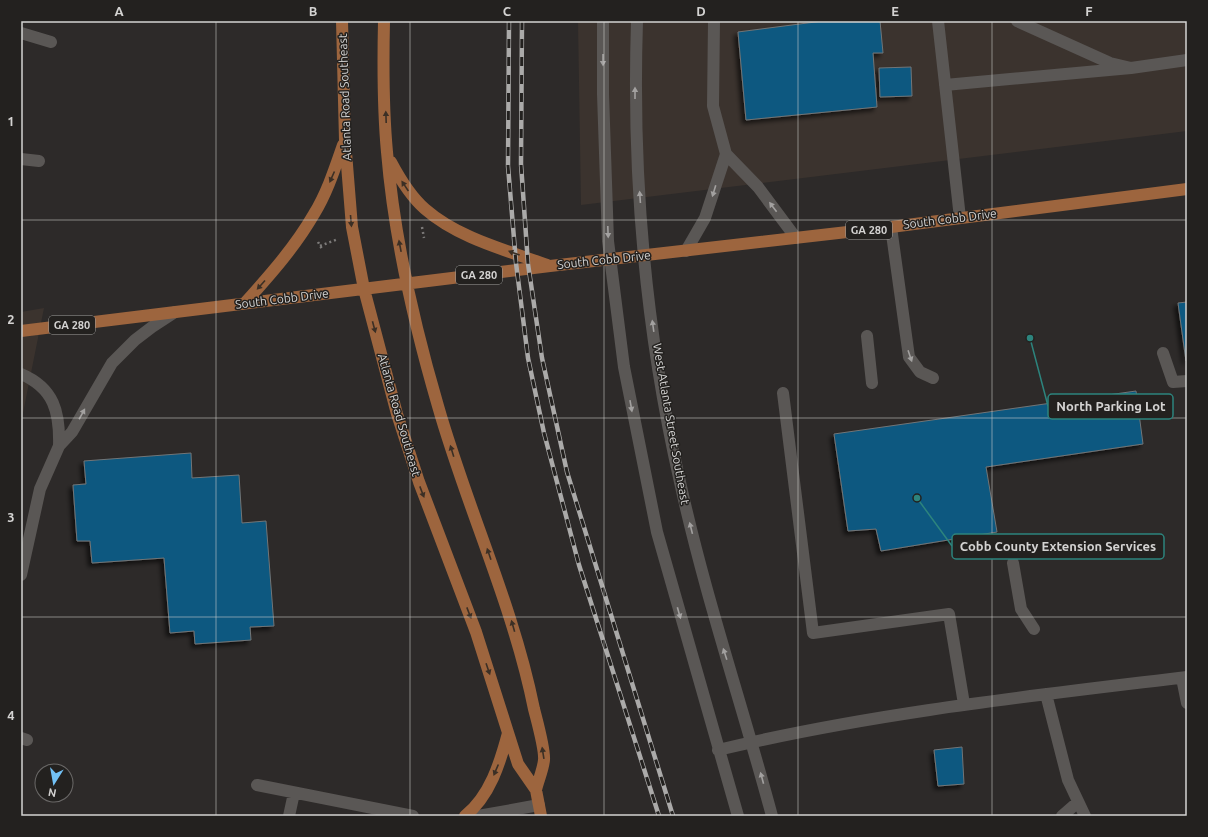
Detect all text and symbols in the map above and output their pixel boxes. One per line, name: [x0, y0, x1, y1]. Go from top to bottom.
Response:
text: A: [114, 4, 124, 18]
text: B: [309, 4, 318, 18]
text: C: [503, 4, 512, 18]
text: D: [696, 4, 706, 18]
text: E: [891, 4, 899, 18]
text: F: [1085, 4, 1093, 18]
street label: Atlanta Road Southeast: [336, 33, 353, 161]
one-way arrow: [600, 54, 606, 67]
one-way arrow: [632, 86, 638, 99]
one-way arrow: [382, 111, 389, 123]
text: 1: [7, 114, 15, 128]
one-way arrow: [329, 171, 335, 183]
one-way arrow: [401, 181, 409, 191]
one-way arrow: [711, 185, 717, 197]
one-way arrow: [637, 191, 644, 203]
one-way arrow: [768, 201, 777, 212]
street label: South Cobb Drive: [902, 206, 997, 231]
one-way arrow: [348, 215, 355, 227]
road number: GA 280: [846, 221, 892, 239]
one-way arrow: [605, 226, 611, 239]
one-way arrow: [397, 240, 403, 252]
street label: South Cobb Drive: [557, 248, 651, 271]
one-way arrow: [507, 249, 519, 255]
road number: GA 280: [456, 266, 502, 284]
one-way arrow: [256, 280, 265, 290]
street label: South Cobb Drive: [234, 286, 329, 311]
text: 2: [7, 312, 15, 326]
road number: GA 280: [49, 316, 95, 334]
one-way arrow: [650, 320, 657, 332]
one-way arrow: [371, 321, 377, 333]
street label: West Atlanta Street Southeast: [651, 342, 692, 506]
one-way arrow: [907, 351, 913, 363]
street label: Atlanta Road Southeast: [376, 352, 423, 478]
callout: North Parking Lot: [1048, 394, 1173, 419]
text: North Parking Lot: [1056, 399, 1166, 413]
one-way arrow: [628, 400, 634, 412]
one-way arrow: [78, 408, 85, 420]
one-way arrow: [449, 444, 455, 456]
one-way arrow: [420, 486, 426, 498]
text: 3: [7, 510, 15, 524]
one-way arrow: [687, 522, 693, 535]
callout: Cobb County Extension Services: [952, 534, 1164, 559]
text: Cobb County Extension Services: [960, 539, 1156, 553]
one-way arrow: [486, 548, 492, 560]
one-way arrow: [676, 607, 682, 619]
one-way arrow: [466, 608, 472, 620]
one-way arrow: [509, 620, 515, 633]
one-way arrow: [722, 648, 728, 660]
one-way arrow: [486, 664, 492, 676]
text: 4: [7, 708, 15, 722]
one-way arrow: [540, 747, 546, 759]
north arrow: [34, 763, 74, 803]
one-way arrow: [493, 765, 499, 777]
one-way arrow: [759, 772, 765, 784]
text: N: [47, 786, 57, 799]

